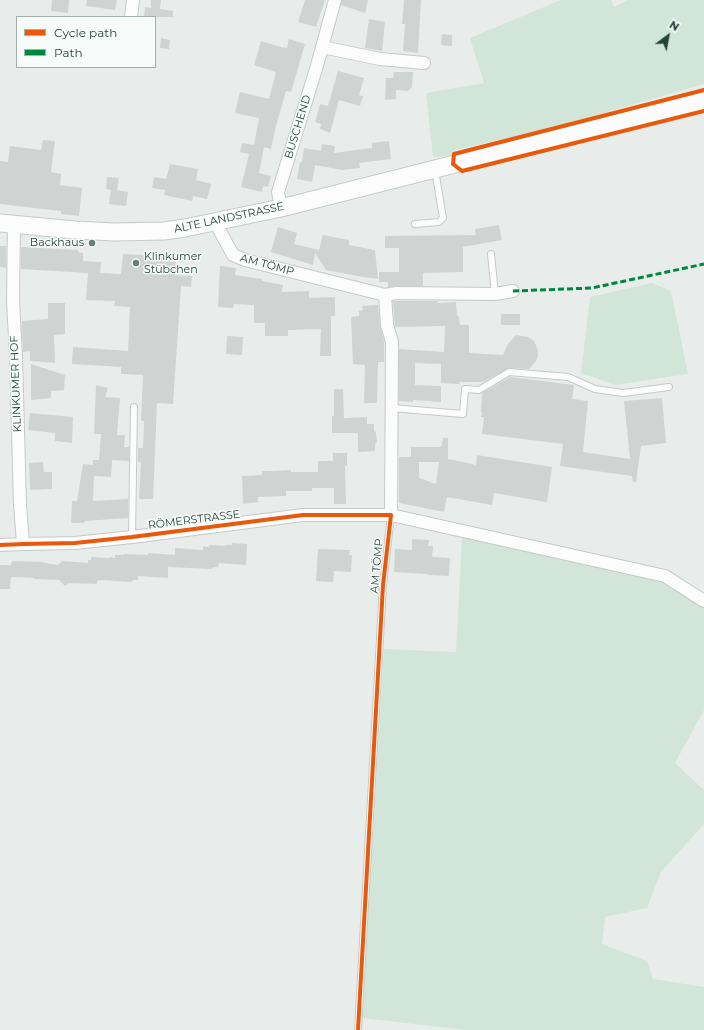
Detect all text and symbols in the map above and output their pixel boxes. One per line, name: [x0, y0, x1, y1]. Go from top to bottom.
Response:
legend: [16, 16, 156, 68]
north arrow: [648, 16, 688, 56]
text: N: [667, 18, 682, 34]
text: Cycle path: [54, 25, 117, 40]
text: Path: [54, 45, 83, 60]
street label: BUSCHEND: [282, 94, 314, 160]
street label: ALTE LANDSTRASSE: [173, 200, 285, 236]
place label: Backhaus: [30, 236, 84, 250]
marker: Backhaus: [87, 238, 97, 248]
place label: Klinkumer Stübchen: [144, 250, 202, 276]
street label: AM TÖMP: [239, 251, 295, 279]
marker: Klinkumer Stübchen: [131, 258, 141, 268]
street label: KLINKUMER HOF: [8, 335, 24, 433]
street label: RÖMERSTRASSE: [147, 508, 241, 532]
street label: AM TÖMP: [368, 538, 386, 594]

